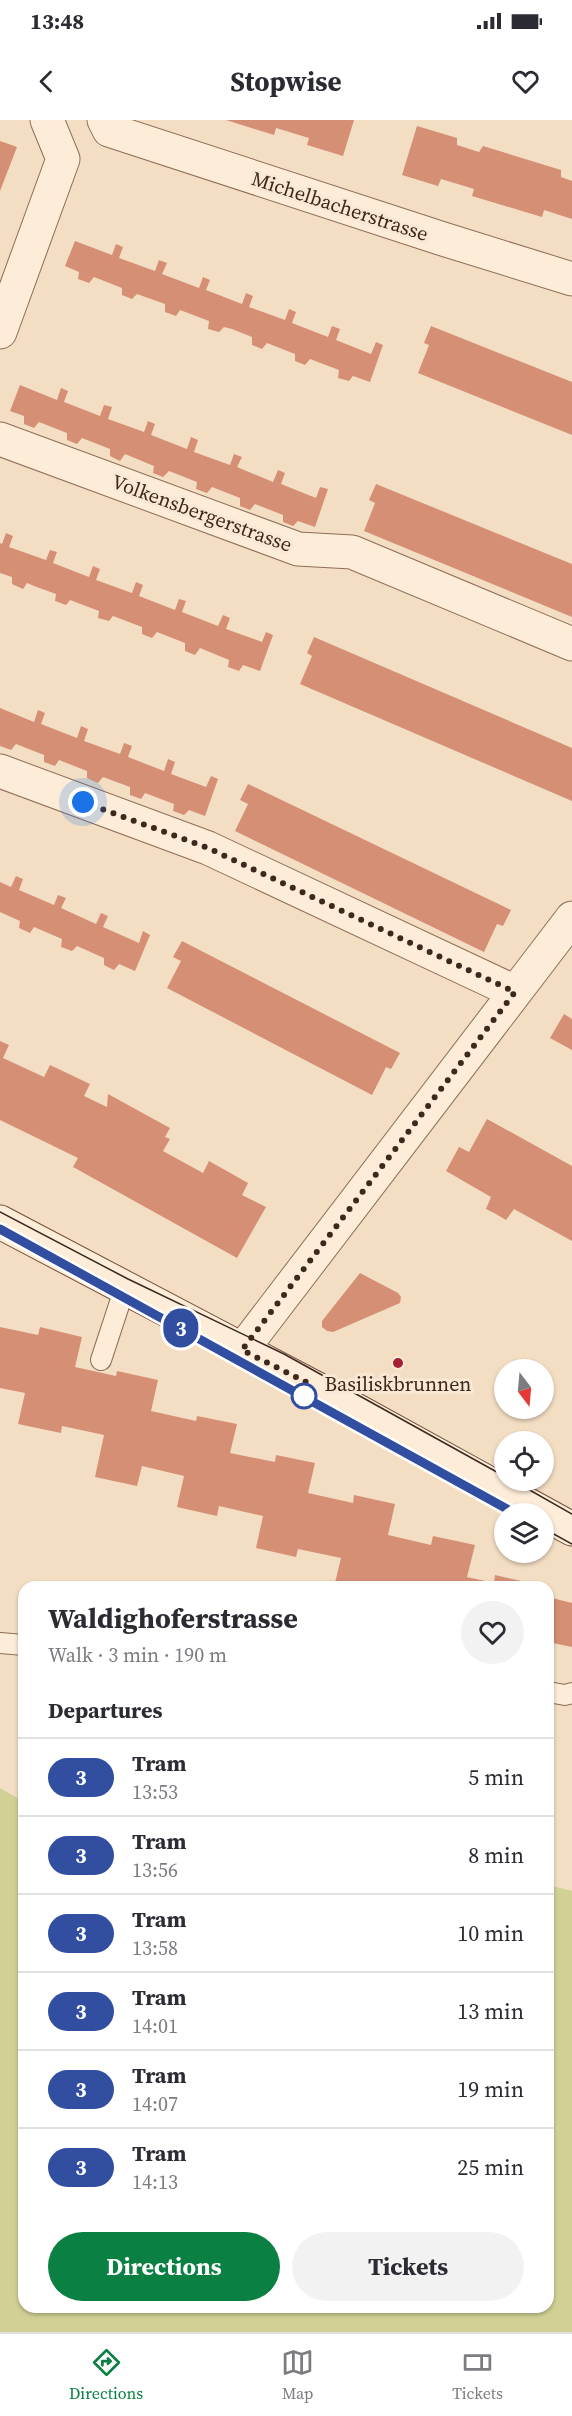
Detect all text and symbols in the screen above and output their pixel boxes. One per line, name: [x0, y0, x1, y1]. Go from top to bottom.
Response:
text: 13:48: [30, 6, 84, 36]
text: Stopwise: [230, 63, 342, 100]
icon: back: [30, 65, 63, 98]
icon: heart: [509, 65, 542, 98]
street label: Michelbacherstrasse: [248, 164, 432, 248]
street label: Volkensbergerstrasse: [108, 467, 296, 559]
your location: [68, 787, 98, 817]
line badge: 3: [162, 1308, 201, 1348]
text: 3: [175, 1314, 187, 1343]
marker: Basiliskbrunnen: [391, 1356, 405, 1370]
north arrow: [494, 1359, 554, 1419]
map controls: [494, 1359, 554, 1563]
place label: Basiliskbrunnen: [325, 1370, 471, 1398]
unlabelled marker: [291, 1383, 317, 1409]
button: locate: [494, 1431, 554, 1491]
button: layers: [494, 1503, 554, 1563]
text: Waldighoferstrasse: [48, 1599, 298, 1637]
button: heart: [461, 1601, 524, 1664]
text: Walk · 3 min · 190 m: [48, 1641, 227, 1669]
text: Departures: [48, 1695, 162, 1725]
text: Tram: [132, 1748, 186, 1778]
text: 5 min: [468, 1762, 524, 1792]
text: 3: [75, 1763, 87, 1792]
text: 13:53: [132, 1778, 178, 1806]
text: Tram: [132, 1826, 186, 1856]
text: 8 min: [468, 1840, 524, 1870]
text: 3: [75, 1841, 87, 1870]
text: 13:56: [132, 1856, 178, 1884]
text: Tram: [132, 1904, 186, 1934]
text: 10 min: [457, 1918, 524, 1948]
text: 3: [75, 1919, 87, 1948]
text: 13:58: [132, 1934, 178, 1962]
text: Tram: [132, 1982, 186, 2012]
text: 13 min: [457, 1996, 524, 2026]
text: 3: [75, 1997, 87, 2026]
text: 14:01: [132, 2012, 178, 2040]
text: Tram: [132, 2060, 186, 2090]
text: 19 min: [457, 2074, 524, 2104]
text: 3: [75, 2075, 87, 2104]
text: 14:07: [132, 2090, 178, 2118]
text: Tram: [132, 2138, 186, 2168]
text: 25 min: [457, 2152, 524, 2182]
text: 3: [75, 2153, 87, 2182]
text: 14:13: [132, 2168, 178, 2196]
button: Directions: [48, 2232, 280, 2301]
button: Tickets: [292, 2232, 524, 2301]
tab: Directions: [69, 2346, 143, 2404]
tab: Map: [281, 2346, 314, 2404]
tab: Tickets: [452, 2346, 503, 2404]

